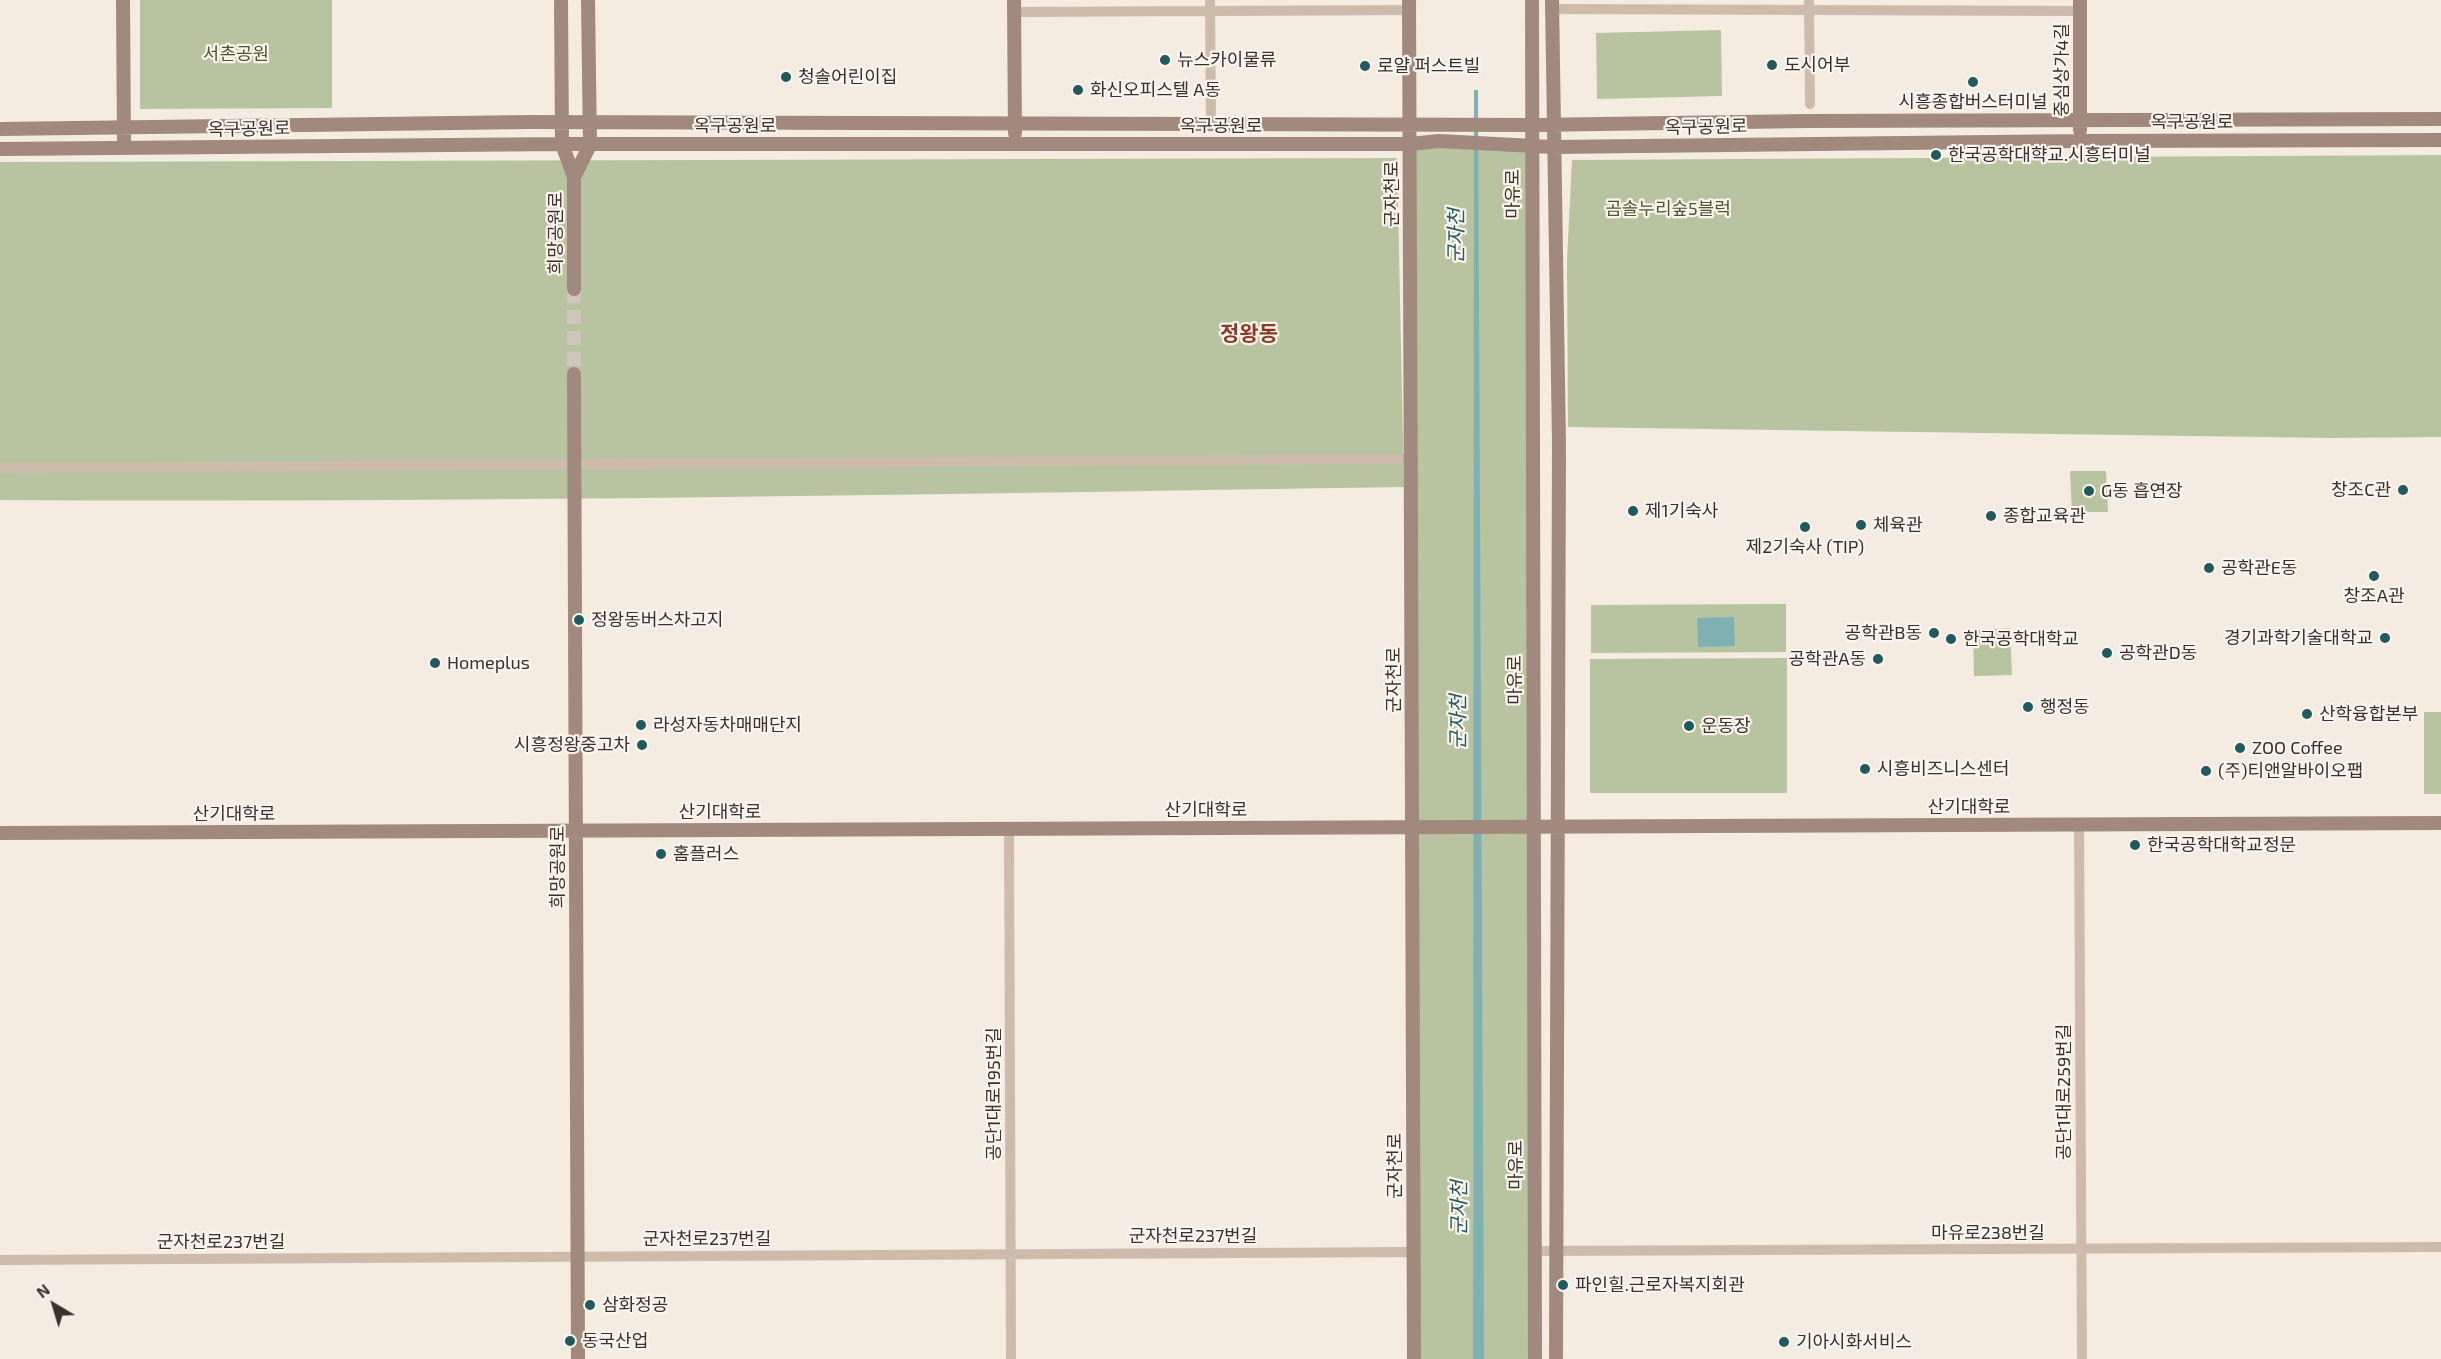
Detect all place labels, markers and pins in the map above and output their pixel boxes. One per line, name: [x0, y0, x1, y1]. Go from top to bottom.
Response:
place label: 뉴스카이물류: [1177, 49, 1276, 71]
marker: 뉴스카이물류: [1158, 53, 1172, 67]
place label: 도시어부: [1784, 54, 1850, 76]
place label: 로얄 퍼스트빌: [1377, 55, 1480, 77]
marker: 도시어부: [1765, 58, 1779, 72]
marker: 로얄 퍼스트빌: [1358, 59, 1372, 73]
place label: 청솔어린이집: [798, 66, 897, 88]
marker: 청솔어린이집: [779, 70, 793, 84]
marker: 시흥종합버스터미널: [1966, 75, 1980, 89]
place label: 화신오피스텔 A동: [1090, 79, 1221, 101]
marker: 화신오피스텔 A동: [1071, 83, 1085, 97]
place label: 시흥종합버스터미널: [1898, 91, 2048, 113]
place label: 한국공학대햑교.시흥터미널: [1948, 144, 2151, 166]
marker: 한국공학대햑교.시흥터미널: [1929, 148, 1943, 162]
place label: 창조C관: [2331, 479, 2391, 501]
place label: G동 흡연장: [2101, 480, 2183, 502]
marker: 창조C관: [2396, 483, 2410, 497]
marker: G동 흡연장: [2082, 484, 2096, 498]
place label: 제1기숙사: [1645, 500, 1718, 522]
marker: 제1기숙사: [1626, 504, 1640, 518]
place label: 종합교육관: [2003, 505, 2086, 527]
marker: 종합교육관: [1984, 509, 1998, 523]
place label: 체육관: [1873, 514, 1923, 536]
marker: 체육관: [1854, 518, 1868, 532]
marker: 제2기숙사 (TIP): [1798, 520, 1812, 534]
place label: 제2기숙사 (TIP): [1746, 536, 1864, 558]
place label: 공학관E동: [2221, 557, 2297, 579]
marker: 공학관E동: [2202, 561, 2216, 575]
marker: 창조A관: [2367, 569, 2381, 583]
place label: 창조A관: [2344, 585, 2404, 607]
place label: 정왕동버스차고지: [591, 609, 723, 631]
marker: 정왕동버스차고지: [572, 613, 586, 627]
place label: 공학관B동: [1845, 622, 1922, 644]
marker: 공학관B동: [1927, 626, 1941, 640]
place label: 경기과학기술대학교: [2224, 627, 2373, 649]
place label: 한국공학대학교: [1963, 628, 2079, 650]
marker: 경기과학기술대학교: [2378, 631, 2392, 645]
marker: 한국공학대학교: [1944, 632, 1958, 646]
place label: 공학관D동: [2119, 642, 2197, 664]
marker: 공학관D동: [2100, 646, 2114, 660]
place label: 공학관A동: [1789, 648, 1866, 670]
place label: Homeplus: [447, 652, 530, 674]
marker: 공학관A동: [1871, 652, 1885, 666]
marker: Homeplus: [428, 656, 442, 670]
place label: 행정동: [2040, 696, 2090, 718]
marker: 행정동: [2021, 700, 2035, 714]
place label: 산학융합본부: [2319, 703, 2418, 725]
marker: 산학융합본부: [2300, 707, 2314, 721]
place label: 라성자동차매매단지: [653, 714, 802, 736]
place label: 운동장: [1701, 715, 1751, 737]
marker: 라성자동차매매단지: [634, 718, 648, 732]
marker: 운동장: [1682, 719, 1696, 733]
place label: 시흥정왕중고차: [514, 734, 630, 756]
place label: ZOO Coffee: [2252, 737, 2343, 759]
marker: 시흥정왕중고차: [635, 738, 649, 752]
marker: ZOO Coffee: [2233, 741, 2247, 755]
place label: 시흥비즈니스센터: [1877, 758, 2009, 780]
place label: (주)티앤알바이오팹: [2218, 760, 2363, 782]
marker: 시흥비즈니스센터: [1858, 762, 1872, 776]
marker: (주)티앤알바이오팹: [2199, 764, 2213, 778]
place label: 한국공학대학교정문: [2147, 834, 2296, 856]
marker: 한국공학대학교정문: [2128, 838, 2142, 852]
place label: 홈플러스: [673, 843, 739, 865]
marker: 홈플러스: [654, 847, 668, 861]
place label: 파인힐.근로자복지회관: [1575, 1274, 1745, 1296]
marker: 파인힐.근로자복지회관: [1556, 1278, 1570, 1292]
place label: 삼화정공: [602, 1294, 668, 1316]
marker: 삼화정공: [583, 1298, 597, 1312]
place label: 동국산업: [582, 1330, 648, 1352]
place label: 기아시화서비스: [1796, 1331, 1912, 1353]
marker: 동국산업: [563, 1334, 577, 1348]
marker: 기아시화서비스: [1777, 1335, 1791, 1349]

